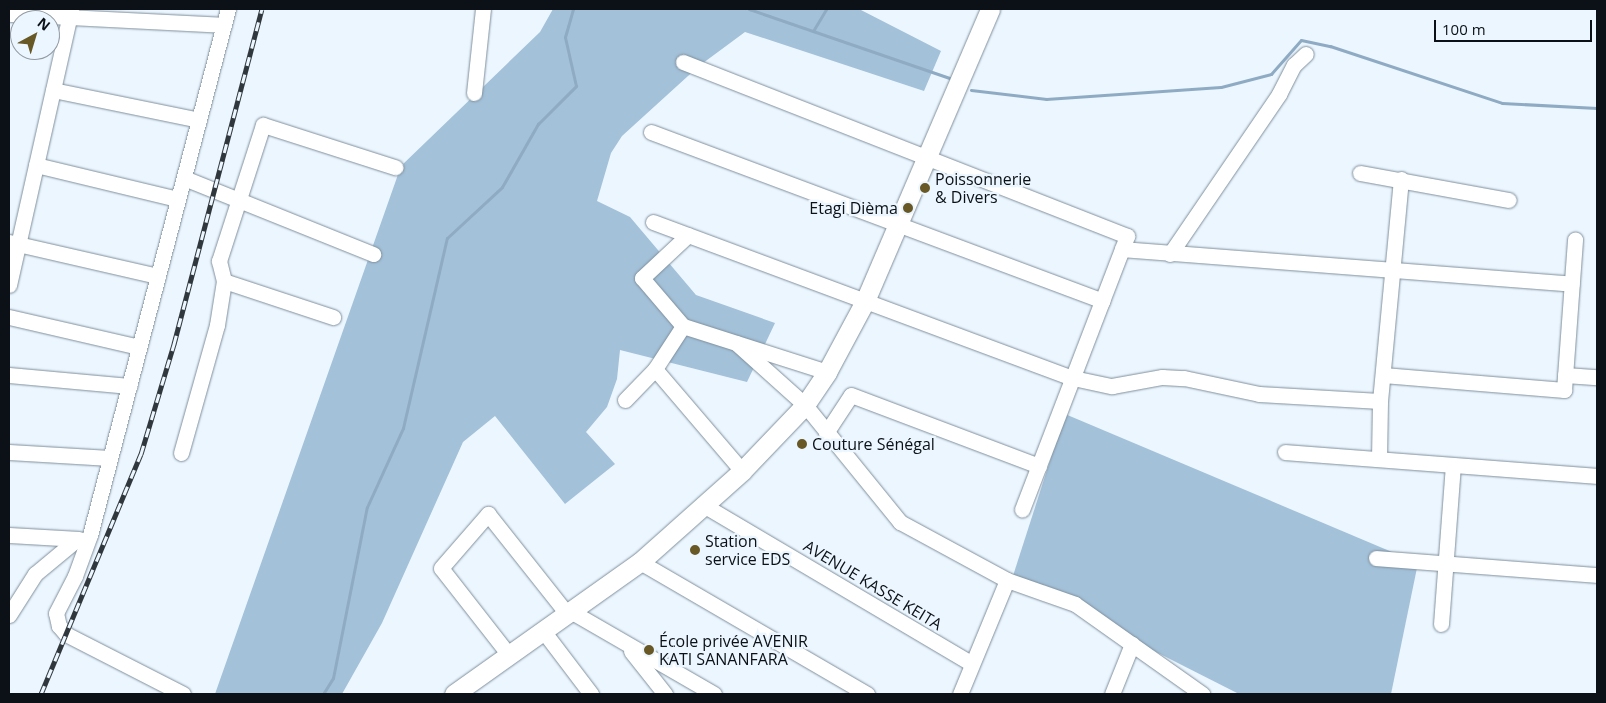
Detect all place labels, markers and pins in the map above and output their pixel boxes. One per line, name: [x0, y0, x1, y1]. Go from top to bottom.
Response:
place label: Poissonnerie & Divers: [935, 169, 1031, 207]
marker: Poissonnerie & Divers: [919, 182, 931, 194]
place label: Etagi Dièma: [809, 198, 898, 218]
marker: Etagi Dièma: [902, 202, 914, 214]
place label: Couture Sénégal: [812, 434, 935, 454]
marker: Couture Sénégal: [796, 438, 808, 450]
place label: Station service EDS: [705, 531, 790, 569]
marker: Station service EDS: [689, 544, 701, 556]
place label: École privée AVENIR KATI SANANFARA: [659, 631, 808, 669]
marker: École privée AVENIR KATI SANANFARA: [643, 644, 655, 656]

